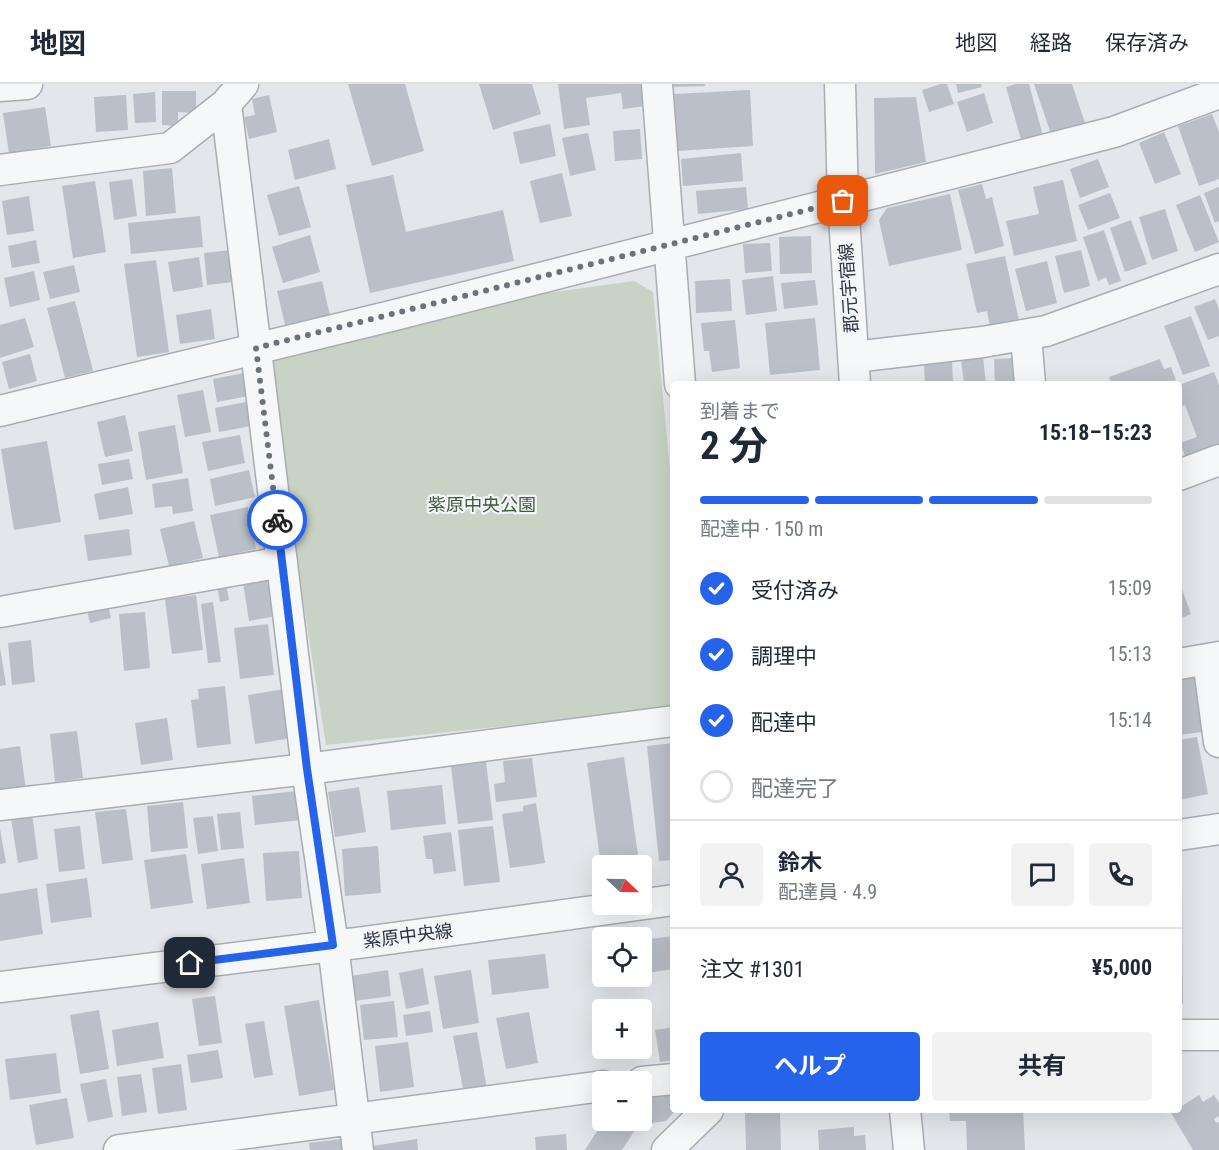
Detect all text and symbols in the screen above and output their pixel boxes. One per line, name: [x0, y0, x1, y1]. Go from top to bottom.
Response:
text: 地図: [30, 27, 86, 60]
text: 地図: [955, 31, 997, 55]
text: 経路: [1030, 31, 1072, 55]
text: 保存済み: [1105, 31, 1189, 55]
pin: [817, 175, 868, 226]
icon: bag: [826, 184, 859, 217]
street label: 郡元宇宿線: [835, 242, 862, 334]
text: 到着まで: [700, 399, 780, 423]
text: 15:18–15:23: [1039, 420, 1152, 445]
text: 2 分: [700, 423, 768, 469]
courier: [247, 490, 307, 550]
park label: 紫原中央公園: [428, 494, 536, 515]
icon: bike: [261, 504, 294, 537]
text: 配達中 · 150 m: [700, 517, 823, 541]
icon: check: [700, 572, 733, 605]
text: 15:09: [1108, 576, 1152, 600]
text: 受付済み: [751, 578, 839, 603]
icon: check: [700, 638, 733, 671]
text: 15:13: [1108, 642, 1152, 666]
text: 調理中: [751, 644, 817, 669]
icon: check: [700, 704, 733, 737]
text: 15:14: [1108, 708, 1152, 732]
text: 配達中: [751, 710, 817, 735]
text: 配達完了: [751, 776, 839, 801]
button: person: [700, 843, 763, 906]
button: chat: [1011, 843, 1074, 906]
button: phone: [1089, 843, 1152, 906]
text: 鈴木: [778, 850, 822, 875]
north arrow: [592, 855, 652, 915]
map controls: [592, 855, 652, 1131]
text: 配達員 · 4.9: [778, 880, 877, 904]
street label: 紫原中央線: [362, 920, 454, 951]
button: locate: [592, 927, 652, 987]
pin: [164, 937, 215, 988]
icon: home: [173, 946, 206, 979]
text: ¥5,000: [1092, 955, 1152, 980]
text: 注文 #1301: [700, 957, 805, 982]
button: +: [592, 999, 652, 1059]
button: ヘルプ: [700, 1032, 920, 1101]
button: 共有: [932, 1032, 1152, 1101]
button: −: [592, 1071, 652, 1131]

